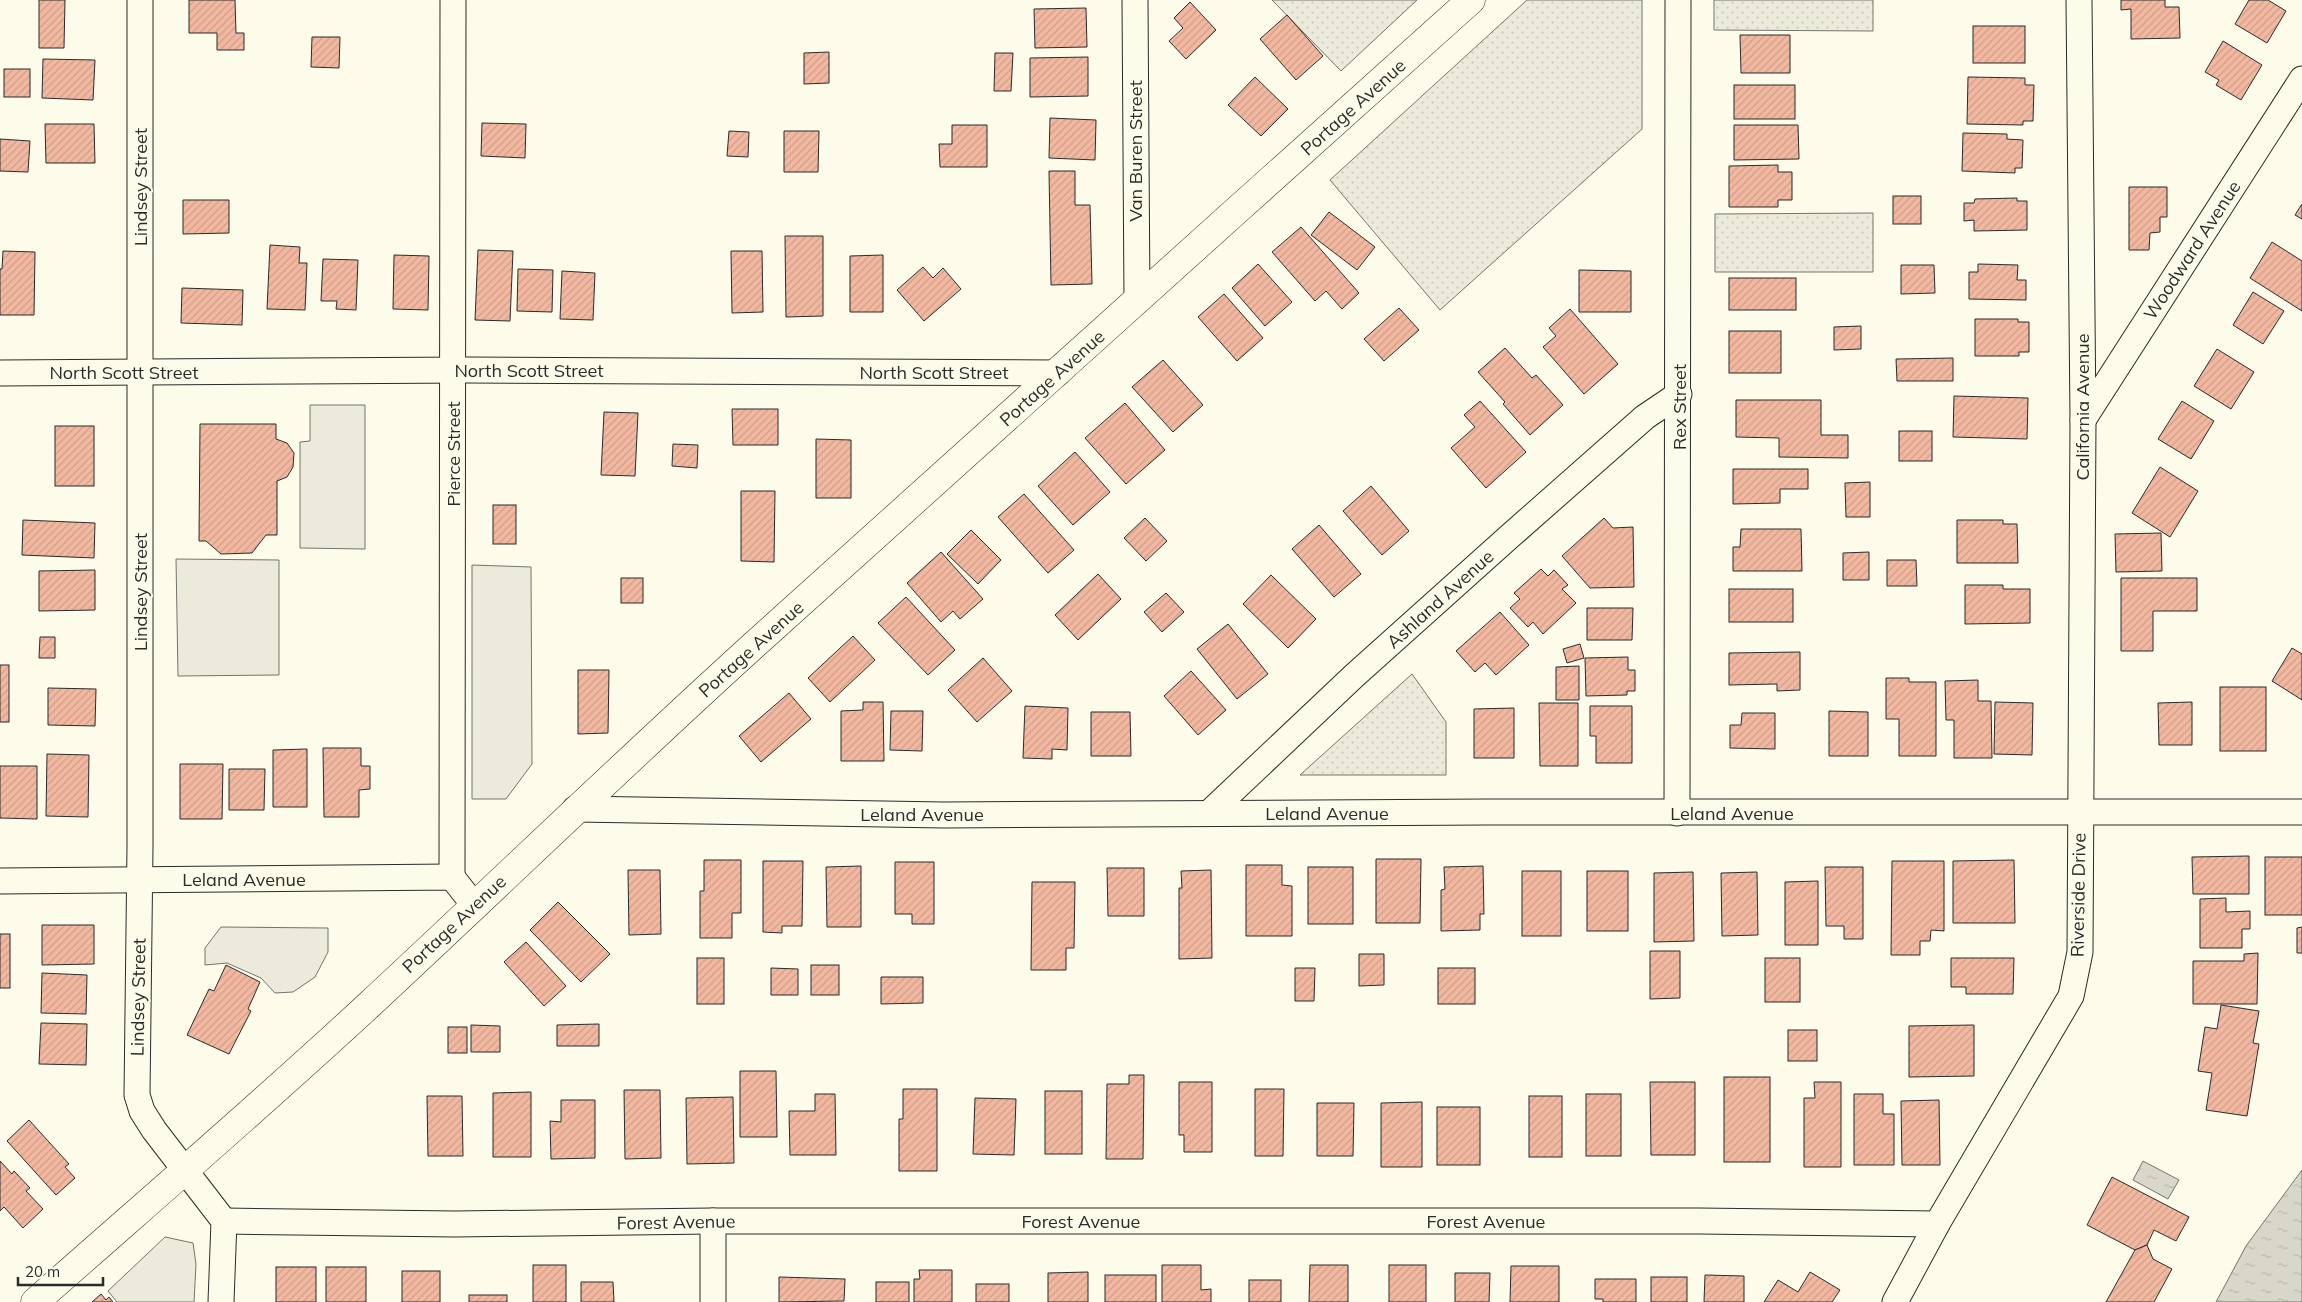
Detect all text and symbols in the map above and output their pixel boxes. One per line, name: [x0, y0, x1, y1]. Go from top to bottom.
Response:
street label: Portage Avenue: [1296, 54, 1410, 160]
street label: Van Buren Street: [1124, 80, 1147, 222]
street label: Lindsey Street: [129, 128, 152, 246]
street label: Woodward Avenue: [2138, 176, 2246, 324]
street label: Portage Avenue: [995, 325, 1109, 431]
street label: California Avenue: [2071, 333, 2094, 481]
street label: North Scott Street: [454, 359, 604, 382]
street label: North Scott Street: [49, 361, 199, 384]
street label: North Scott Street: [859, 361, 1009, 384]
street label: Rex Street: [1668, 364, 1691, 450]
street label: Pierce Street: [442, 401, 465, 507]
street label: Lindsey Street: [129, 533, 152, 651]
street label: Ashland Avenue: [1382, 545, 1498, 653]
street label: Portage Avenue: [694, 596, 808, 702]
street label: Leland Avenue: [1265, 802, 1389, 825]
street label: Leland Avenue: [1670, 802, 1794, 825]
street label: Leland Avenue: [860, 803, 984, 826]
street label: Riverside Drive: [2065, 833, 2091, 957]
street label: Leland Avenue: [182, 868, 306, 891]
street label: Portage Avenue: [397, 870, 511, 978]
street label: Lindsey Street: [125, 938, 151, 1056]
street label: Forest Avenue: [616, 1209, 736, 1235]
street label: Forest Avenue: [1022, 1210, 1140, 1233]
street label: Forest Avenue: [1427, 1210, 1545, 1233]
scale bar: [18, 1254, 102, 1286]
text: 20 m: [25, 1262, 60, 1281]

